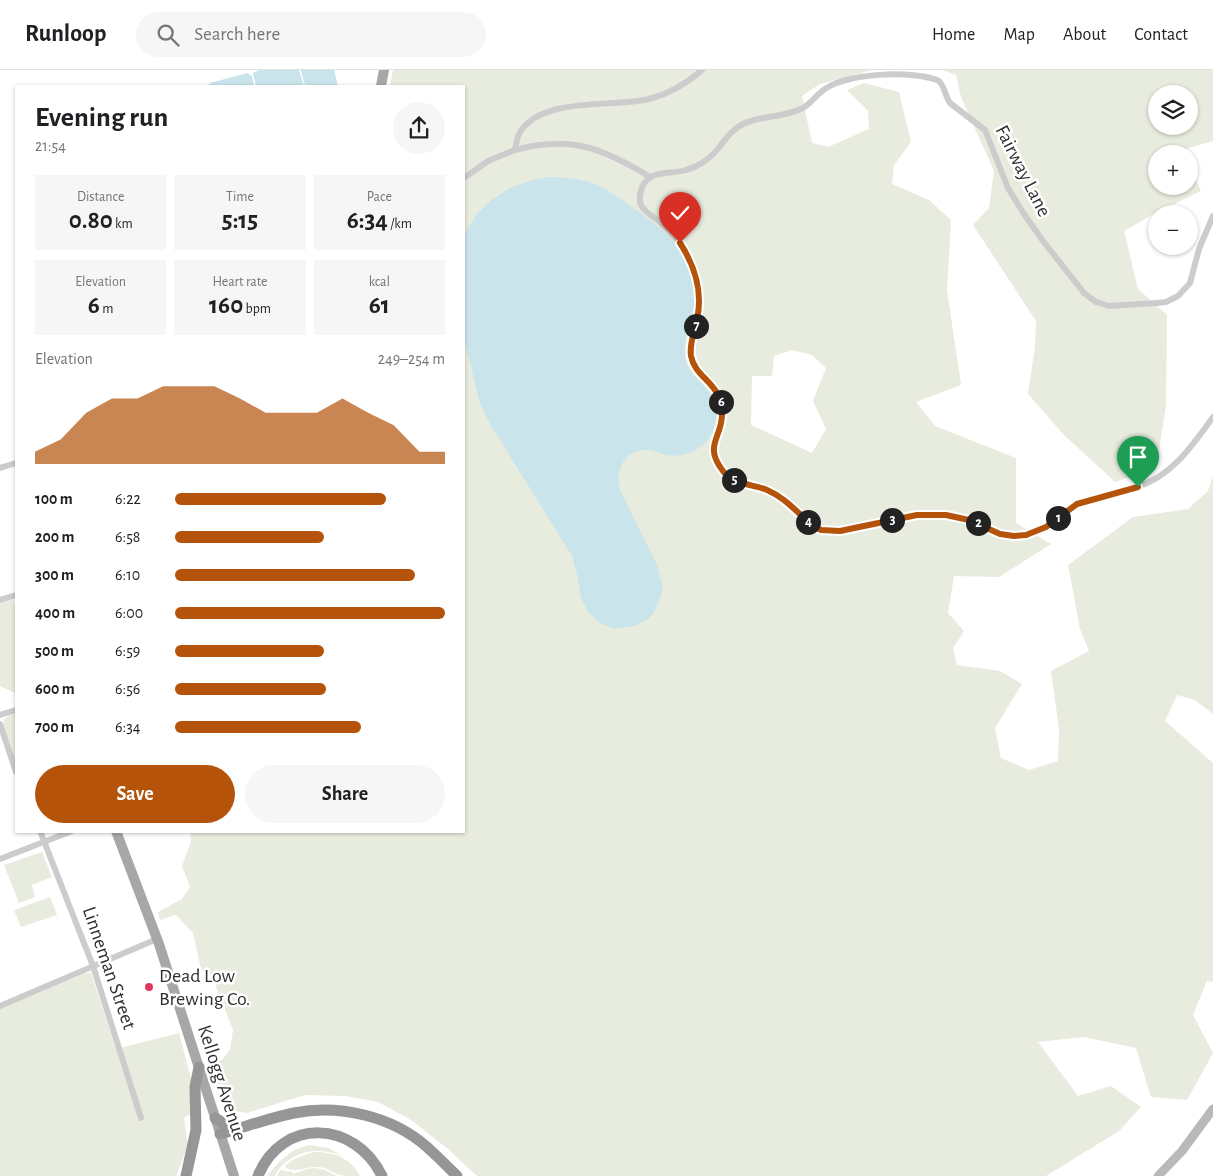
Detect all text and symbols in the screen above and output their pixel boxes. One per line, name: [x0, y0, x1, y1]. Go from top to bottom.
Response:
search box: [136, 12, 486, 57]
icon: search: [154, 21, 182, 49]
text: Runloop: [25, 22, 106, 46]
text: Search here: [194, 25, 280, 44]
text: Home: [932, 26, 975, 44]
text: Map: [1003, 26, 1035, 44]
text: About: [1063, 26, 1106, 44]
text: Contact: [1134, 26, 1188, 44]
map controls: [1148, 85, 1198, 255]
button: layers: [1148, 85, 1198, 135]
button: share: [393, 102, 445, 154]
text: Evening run: [35, 104, 168, 132]
street label: Fairway Lane: [991, 122, 1055, 220]
text: 21:54: [35, 138, 66, 154]
button: +: [1148, 145, 1198, 195]
text: Distance: [77, 190, 124, 204]
text: Time: [226, 190, 254, 204]
text: Pace: [367, 190, 392, 204]
pin: [659, 192, 701, 243]
icon: check: [666, 199, 694, 227]
button: −: [1148, 205, 1198, 255]
text: 0.80: [69, 208, 113, 233]
text: 5:15: [222, 208, 258, 233]
text: 6:34: [347, 208, 388, 233]
text: km: [113, 217, 133, 231]
text: /km: [388, 217, 412, 231]
text: Elevation: [75, 275, 126, 289]
text: Heart rate: [213, 275, 267, 289]
text: kcal: [369, 275, 390, 289]
text: 6: [88, 293, 100, 318]
text: 160: [209, 293, 243, 318]
text: 61: [369, 293, 390, 318]
text: m: [100, 302, 113, 316]
text: bpm: [243, 302, 271, 316]
pin: 7: [684, 314, 708, 338]
text: 7: [693, 319, 700, 333]
text: Elevation: [35, 351, 93, 367]
text: 249–254 m: [378, 351, 445, 367]
pin: 6: [708, 390, 734, 414]
text: 6: [718, 395, 725, 409]
pin: [1117, 436, 1159, 487]
icon: arrive: [1124, 443, 1152, 471]
pin: 5: [722, 468, 746, 492]
text: 5: [731, 473, 738, 487]
text: 100 m: [35, 491, 73, 507]
text: 6:22: [115, 491, 141, 507]
pin: 1: [1046, 506, 1070, 530]
pin: 3: [880, 508, 904, 532]
pin: 4: [796, 510, 820, 534]
pin: 2: [966, 510, 990, 536]
text: 1: [1056, 511, 1061, 525]
text: 3: [889, 513, 896, 527]
text: 4: [805, 515, 812, 529]
text: 2: [975, 516, 982, 530]
text: 200 m: [35, 529, 75, 545]
text: 6:58: [115, 529, 140, 545]
text: 300 m: [35, 567, 74, 583]
text: 6:10: [115, 567, 140, 583]
text: 400 m: [35, 605, 75, 621]
text: 6:00: [115, 605, 143, 621]
text: 500 m: [35, 643, 74, 659]
text: 6:59: [115, 643, 140, 659]
text: 600 m: [35, 681, 75, 697]
text: 6:56: [115, 681, 140, 697]
text: 700 m: [35, 719, 74, 735]
text: 6:34: [115, 719, 140, 735]
button: Save: [35, 765, 235, 823]
button: Share: [245, 765, 445, 823]
street label: Linneman Street: [79, 904, 140, 1033]
place label: Dead Low Brewing Co.: [159, 966, 250, 1009]
marker: Dead Low Brewing Co.: [143, 981, 155, 993]
street label: Kellogg Avenue: [194, 1023, 250, 1143]

